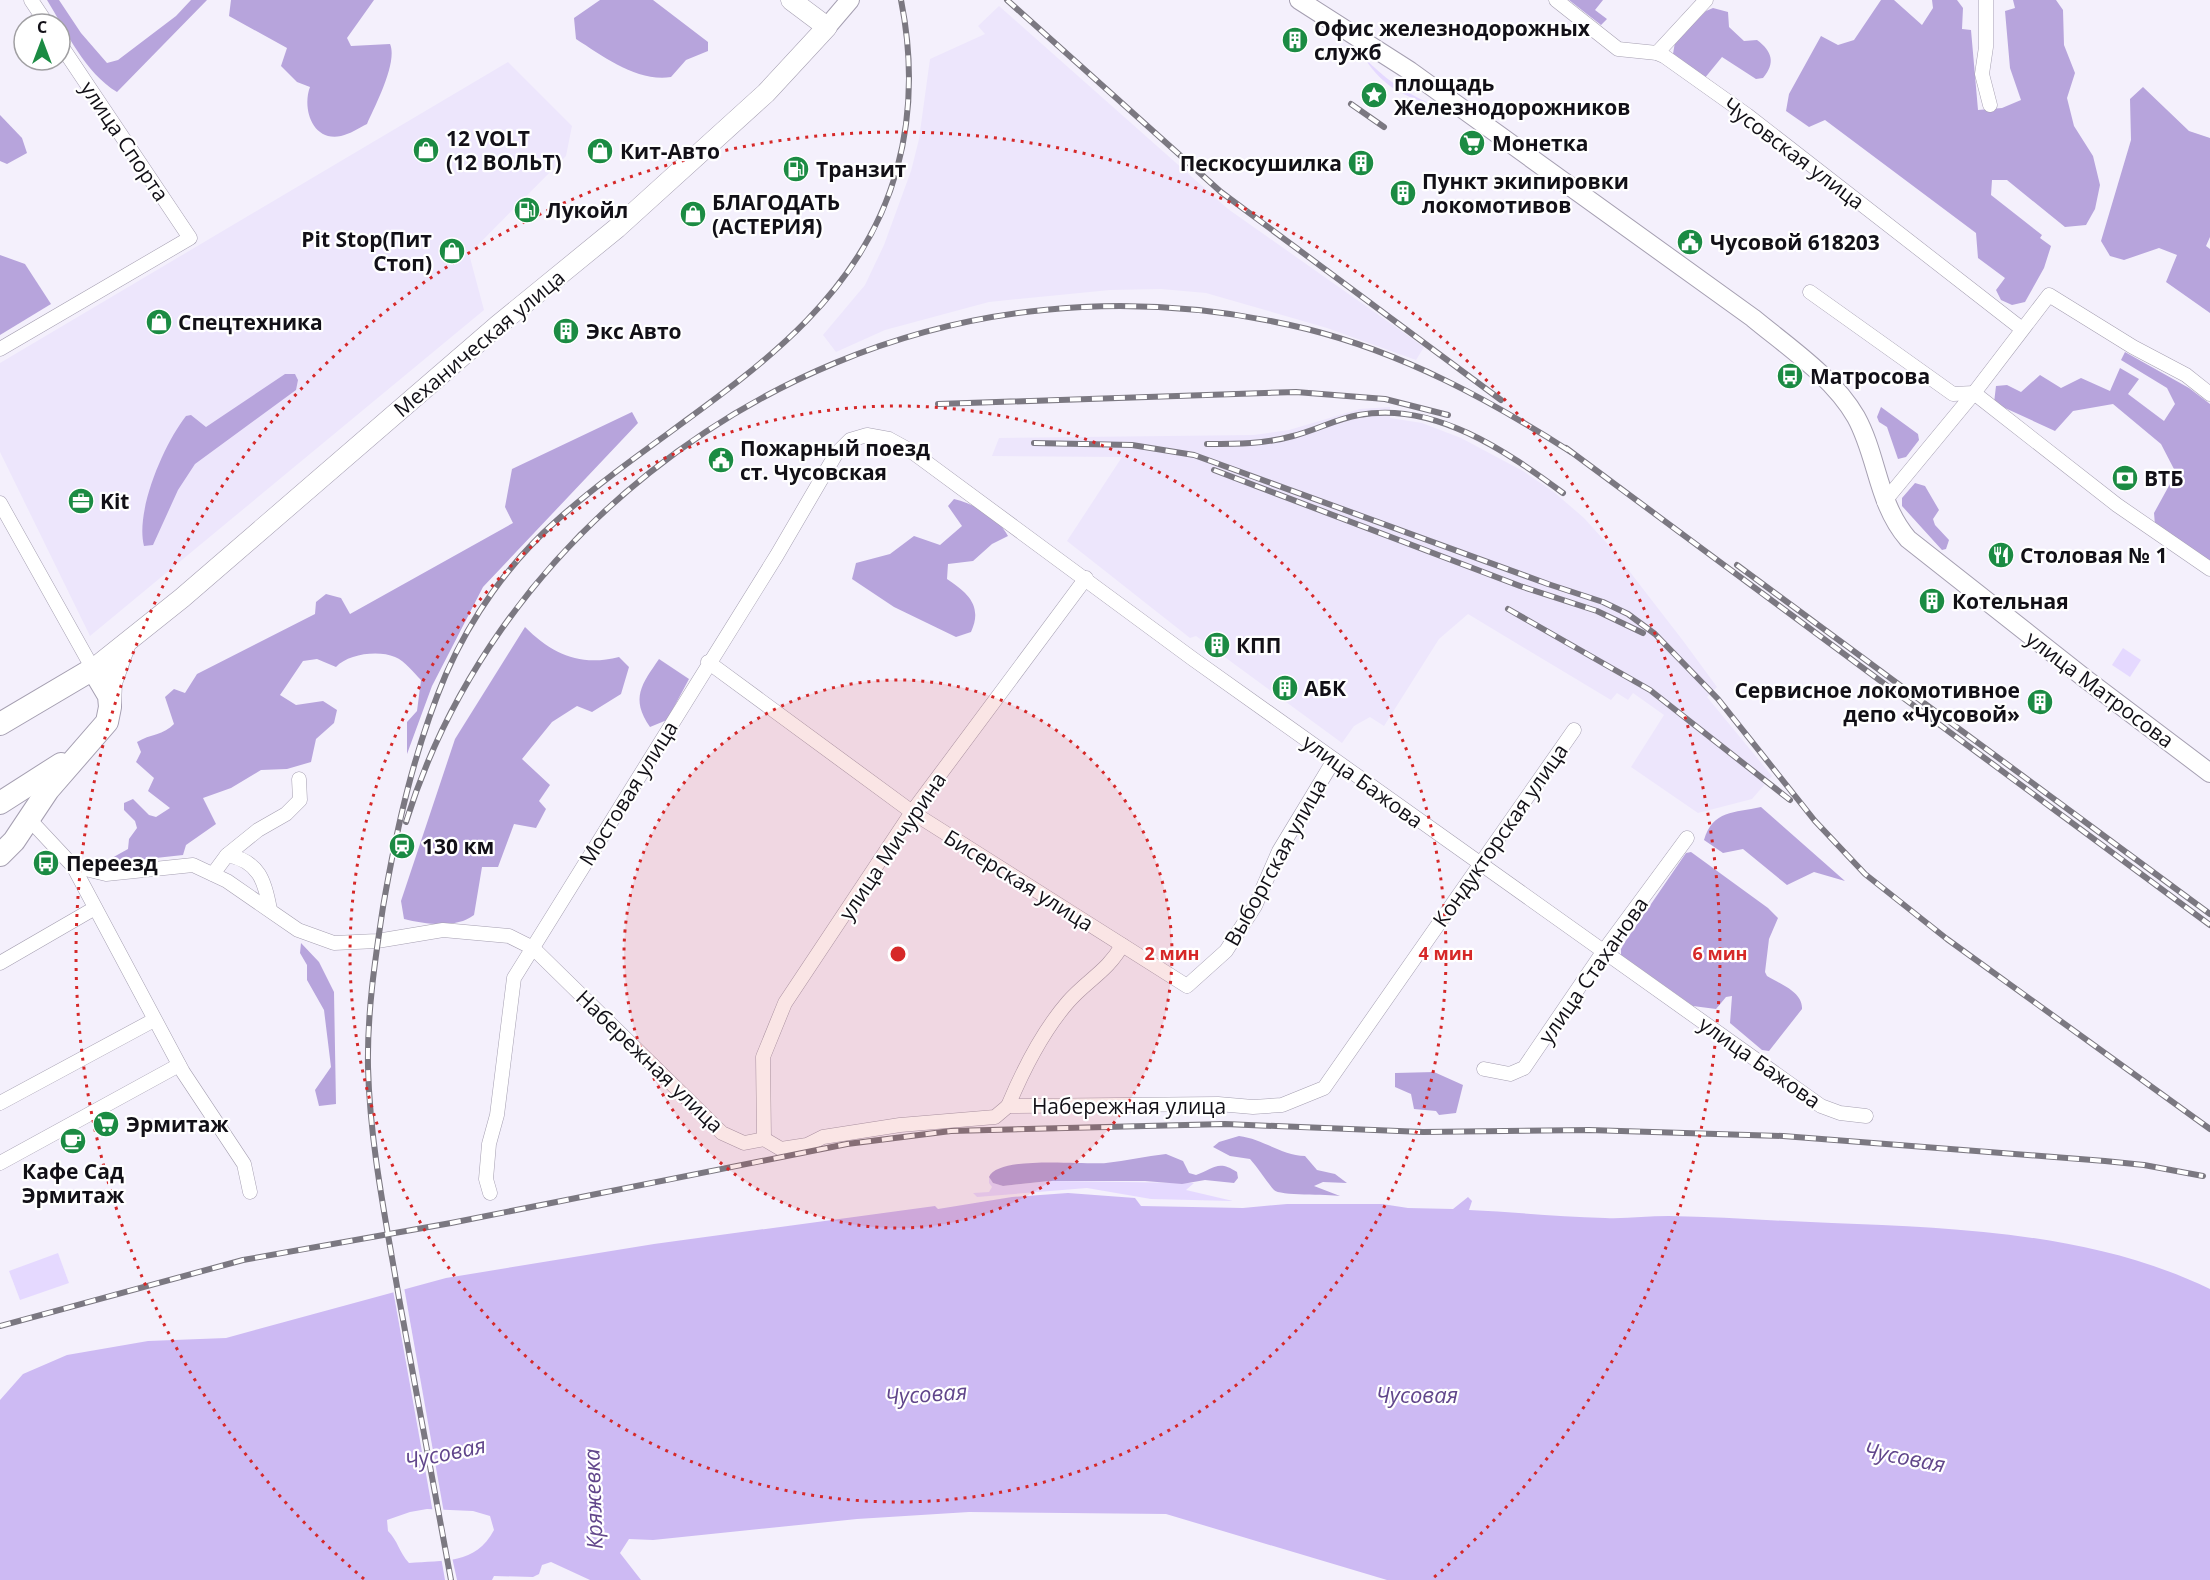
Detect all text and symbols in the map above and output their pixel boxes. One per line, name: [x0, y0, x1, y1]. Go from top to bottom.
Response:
north arrow: [12, 12, 72, 72]
place label: Офис железнодорожных служб: [1314, 14, 1591, 66]
text: С: [37, 16, 47, 38]
building icon: Офис железнодорожных служб: [1280, 25, 1310, 55]
place label: площадь Железнодорожников: [1394, 69, 1631, 121]
street label: улица Спорта: [74, 75, 176, 207]
place icon: площадь Железнодорожников: [1359, 80, 1389, 110]
street label: Чусовская улица: [1718, 91, 1870, 215]
place label: 12 VOLT (12 ВОЛЬТ): [446, 124, 562, 176]
supermarket icon: Монетка: [1457, 128, 1487, 158]
place label: Монетка: [1492, 129, 1588, 157]
shop icon: 12 VOLT (12 ВОЛЬТ): [411, 135, 441, 165]
shop icon: Кит-Авто: [585, 136, 615, 166]
place label: Кит-Авто: [620, 137, 720, 165]
building icon: Пескосушилка: [1346, 148, 1376, 178]
place label: Пескосушилка: [1180, 149, 1342, 177]
fuel station icon: Транзит: [781, 154, 811, 184]
place label: Транзит: [816, 155, 907, 183]
place label: Пункт экипировки локомотивов: [1422, 167, 1629, 219]
building icon: Пункт экипировки локомотивов: [1388, 178, 1418, 208]
place label: БЛАГОДАТЬ (АСТЕРИЯ): [712, 188, 840, 240]
fuel station icon: Лукойл: [512, 195, 542, 225]
place label: Лукойл: [546, 196, 628, 224]
shop icon: БЛАГОДАТЬ (АСТЕРИЯ): [678, 199, 708, 229]
place label: Pit Stop(Пит Стоп): [301, 225, 432, 277]
public building icon: Чусовой 618203: [1675, 227, 1705, 257]
place label: Чусовой 618203: [1710, 228, 1880, 256]
shop icon: Pit Stop(Пит Стоп): [437, 236, 467, 266]
street label: Механическая улица: [388, 263, 570, 423]
shop icon: Спецтехника: [144, 307, 174, 337]
place label: Спецтехника: [178, 308, 323, 336]
building icon: Экс Авто: [551, 316, 581, 346]
place label: Экс Авто: [586, 317, 682, 345]
bus stop icon: Матросова: [1775, 361, 1805, 391]
place label: Матросова: [1810, 362, 1930, 390]
place label: Пожарный поезд ст. Чусовская: [740, 434, 930, 486]
public building icon: Пожарный поезд ст. Чусовская: [706, 445, 736, 475]
bank icon: ВТБ: [2110, 463, 2140, 493]
place label: ВТБ: [2144, 464, 2184, 492]
office icon: Kit: [66, 486, 96, 516]
place label: Kit: [100, 487, 129, 515]
restaurant icon: Столовая № 1: [1986, 540, 2016, 570]
place label: Столовая № 1: [2020, 541, 2167, 569]
building icon: Котельная: [1917, 586, 1947, 616]
place label: Котельная: [1952, 587, 2069, 615]
street label: улица Матросова: [2020, 624, 2180, 754]
building icon: КПП: [1202, 630, 1232, 660]
place label: КПП: [1236, 631, 1281, 659]
building icon: АБК: [1270, 673, 1300, 703]
place label: АБК: [1304, 674, 1347, 702]
place label: Сервисное локомотивное депо «Чусовой»: [1734, 676, 2020, 728]
building icon: Сервисное локомотивное депо «Чусовой»: [2025, 687, 2055, 717]
street label: Мостовая улица: [572, 715, 684, 871]
street label: улица Бажова: [1297, 728, 1429, 834]
street label: Кондукторская улица: [1426, 738, 1574, 932]
street label: улица Мичурина: [832, 767, 952, 925]
street label: Выборгская улица: [1217, 773, 1333, 951]
street label: Бисерская улица: [939, 823, 1099, 937]
station icon: 130 км: [387, 831, 417, 861]
place label: 130 км: [422, 832, 494, 860]
bus stop icon: Переезд: [31, 848, 61, 878]
place label: Переезд: [66, 849, 158, 877]
street label: улица Стаханова: [1532, 891, 1654, 1049]
text: 2 мин: [1144, 941, 1200, 965]
text: 4 мин: [1418, 941, 1474, 965]
text: 6 мин: [1692, 941, 1748, 965]
centre of rings: [888, 944, 908, 964]
street label: Набережная улица: [570, 983, 730, 1139]
street label: улица Бажова: [1694, 1010, 1826, 1114]
street label: Набережная улица: [1032, 1092, 1226, 1120]
supermarket icon: Эрмитаж: [91, 1109, 121, 1139]
place label: Эрмитаж: [126, 1110, 229, 1138]
cafe icon: Кафе Сад Эрмитаж: [58, 1126, 88, 1156]
place label: Кафе Сад Эрмитаж: [22, 1157, 125, 1209]
water label: Чусовая: [884, 1375, 968, 1411]
water label: Чусовая: [1376, 1379, 1458, 1409]
water label: Чусовая: [402, 1429, 488, 1475]
water label: Чусовая: [1862, 1433, 1948, 1479]
water label: Кряжевка: [575, 1448, 609, 1550]

